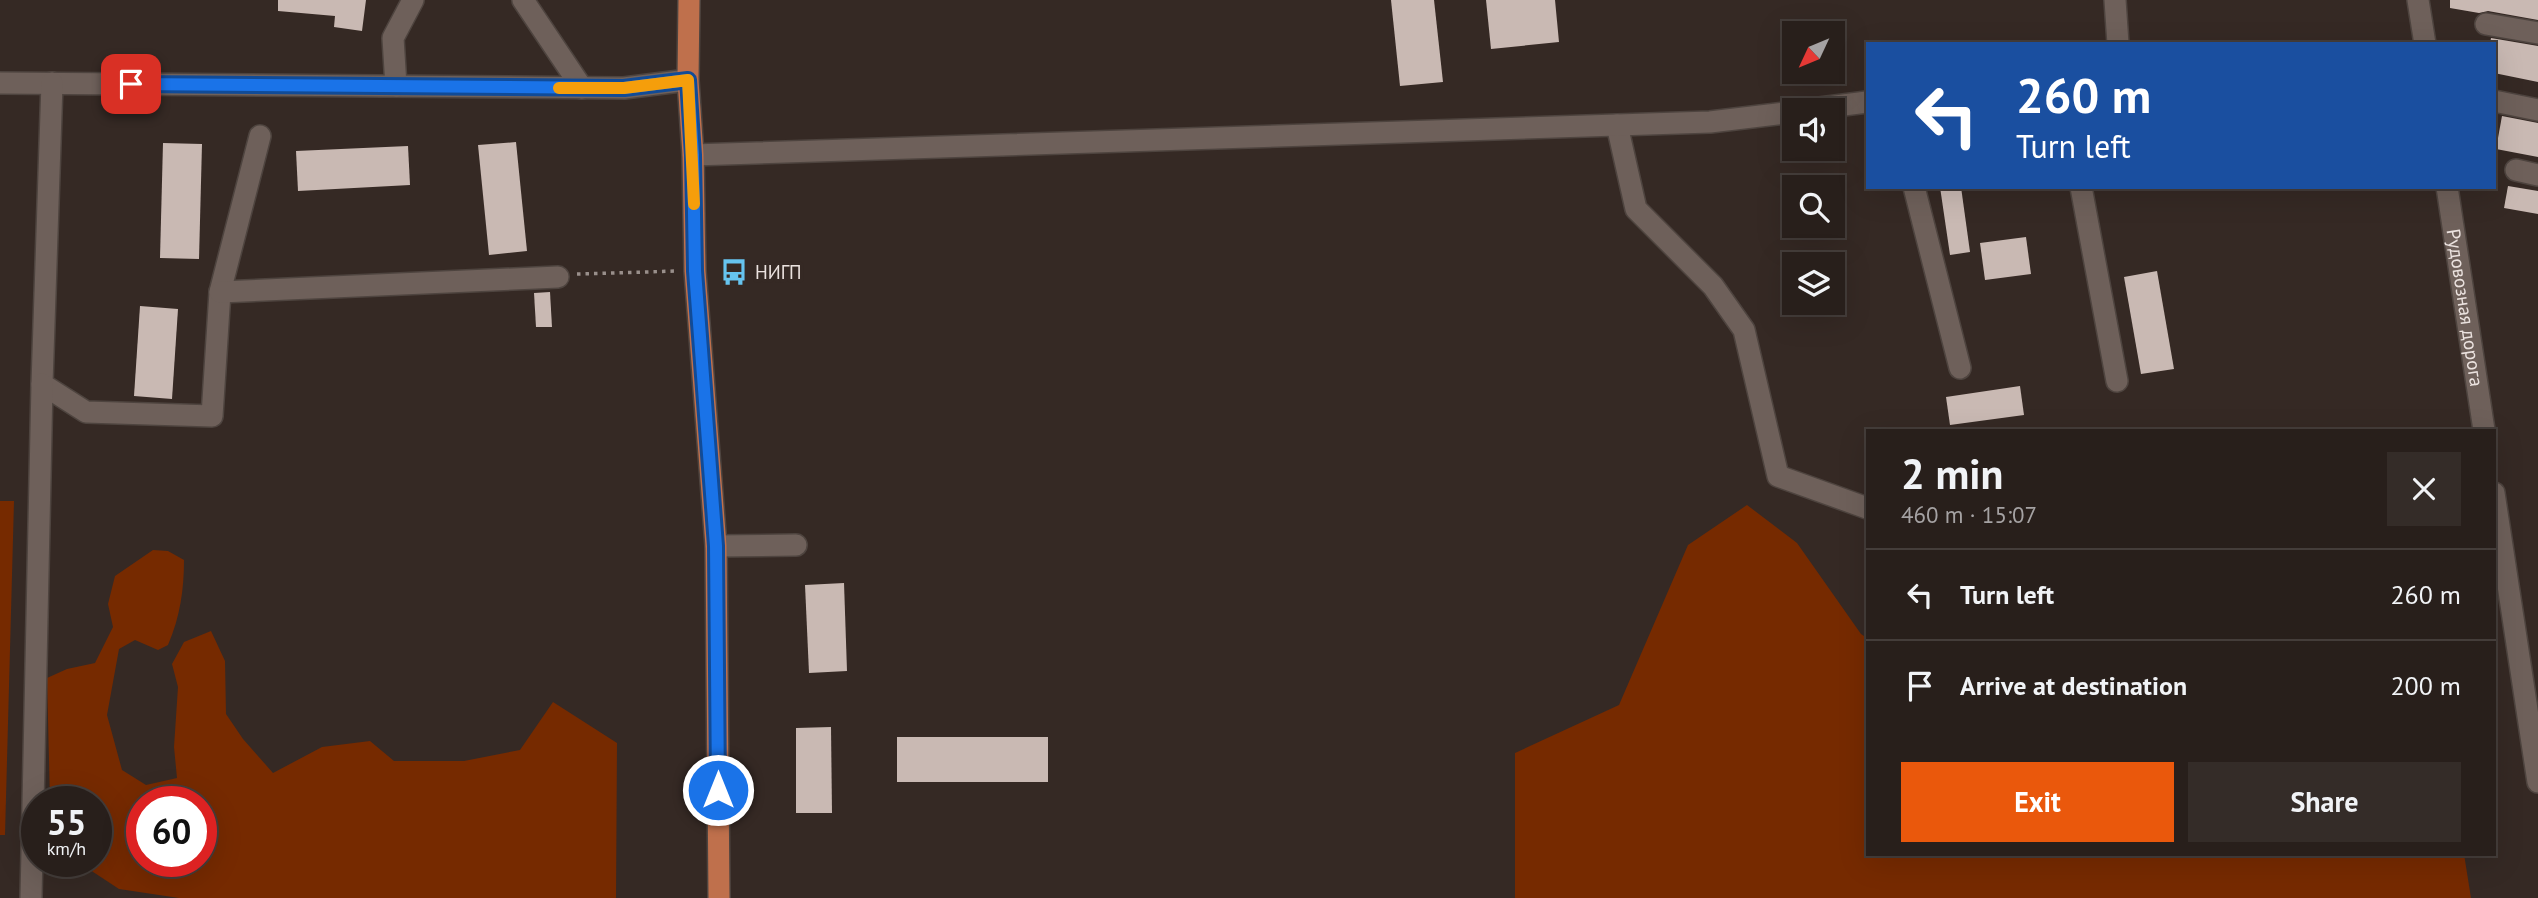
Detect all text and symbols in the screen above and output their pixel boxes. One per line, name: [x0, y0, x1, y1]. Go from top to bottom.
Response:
north arrow: [1782, 21, 1844, 84]
map controls: [1782, 21, 1845, 315]
pin: [101, 54, 161, 114]
text: 260 m: [2016, 63, 2151, 127]
icon: arrive: [112, 65, 150, 103]
icon: left: [1901, 70, 1992, 161]
button: sound: [1782, 98, 1845, 161]
text: Turn left: [2016, 125, 2131, 167]
button: search: [1782, 175, 1845, 238]
street label: Рудовозная дорога: [2442, 227, 2489, 388]
button: layers: [1782, 252, 1845, 315]
bus stop icon: НИГП: [719, 257, 749, 287]
place label: НИГП: [755, 260, 802, 284]
text: 2 min: [1901, 446, 2003, 501]
button: close: [2387, 452, 2461, 526]
text: 460 m · 15:07: [1901, 500, 2037, 529]
icon: left: [1901, 576, 1939, 614]
text: Turn left: [1960, 578, 2054, 611]
text: 260 m: [2390, 578, 2461, 611]
icon: arrive: [1901, 667, 1939, 705]
text: Arrive at destination: [1960, 669, 2187, 702]
text: 200 m: [2390, 669, 2461, 702]
position arrow: [681, 753, 755, 827]
button: Exit: [1901, 762, 2174, 842]
button: Share: [2188, 762, 2461, 842]
speed limit sign: 60: [126, 786, 217, 877]
text: 55: [47, 799, 86, 845]
text: km/h: [47, 837, 86, 860]

